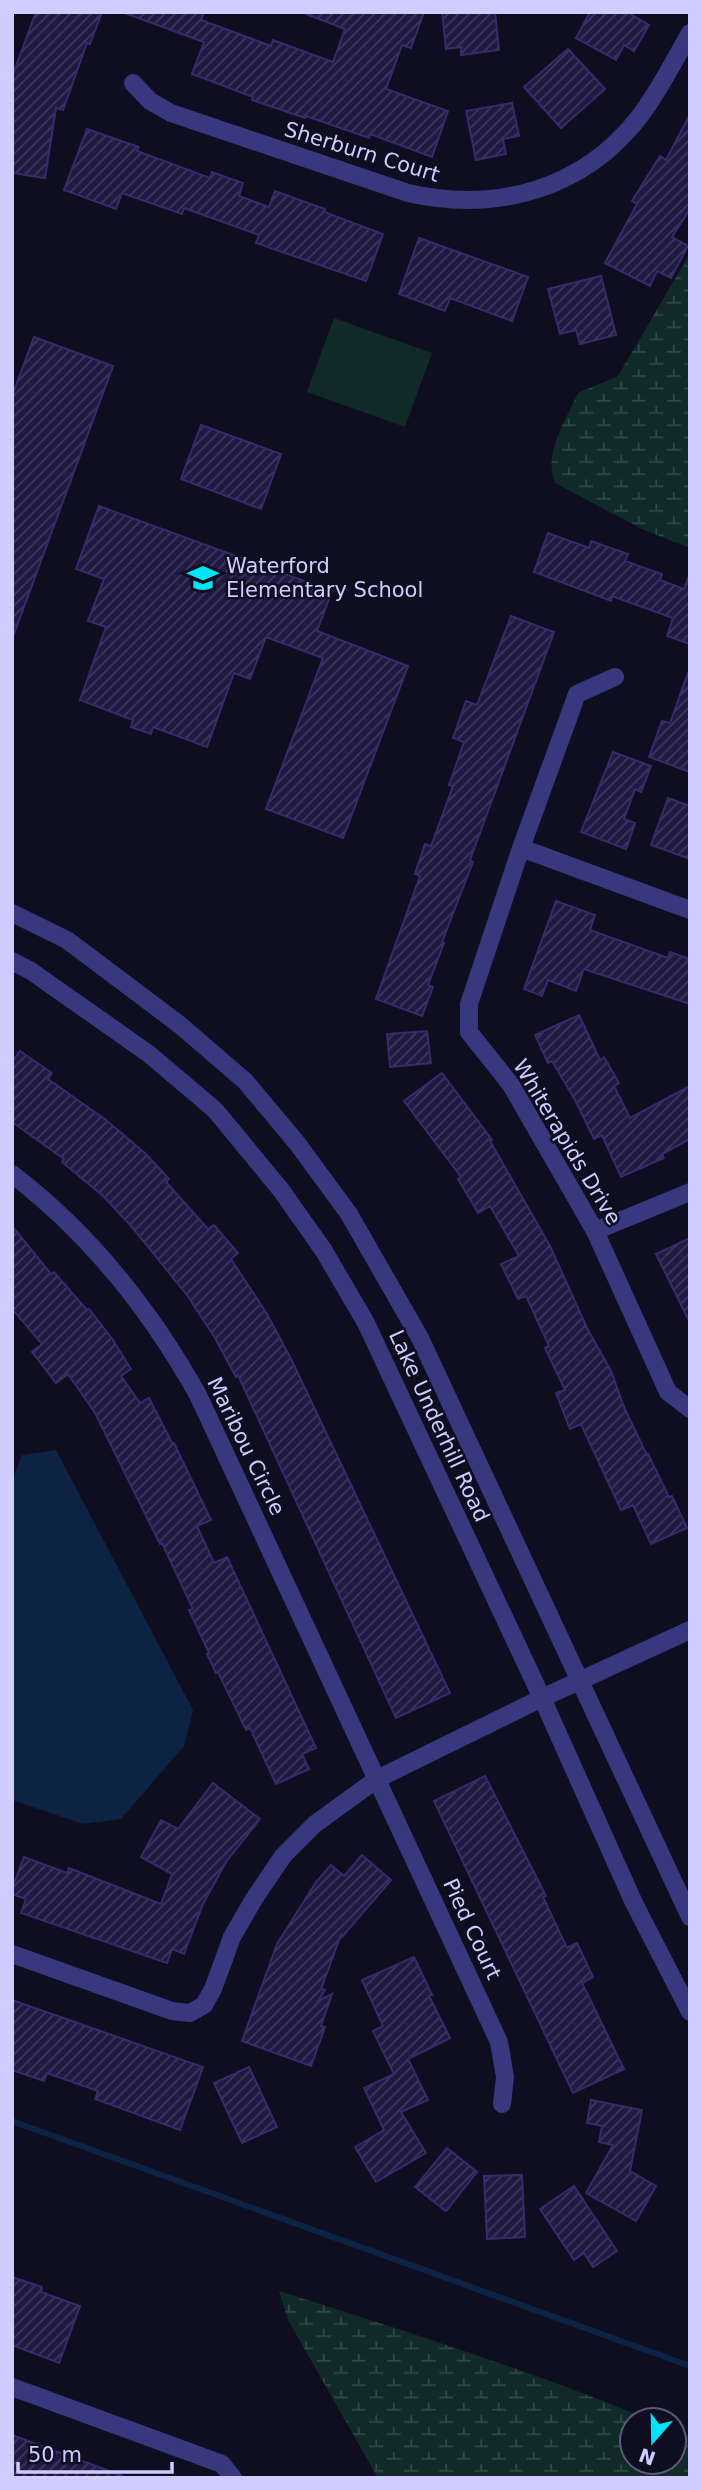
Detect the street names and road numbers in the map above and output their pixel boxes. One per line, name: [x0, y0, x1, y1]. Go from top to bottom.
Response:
street label: Sherburn Court: [282, 117, 442, 187]
street label: Whiterapids Drive: [508, 1055, 626, 1229]
street label: Lake Underhill Road: [384, 1326, 494, 1526]
street label: Maribou Circle: [202, 1373, 290, 1519]
street label: Pied Court: [438, 1875, 506, 1983]

